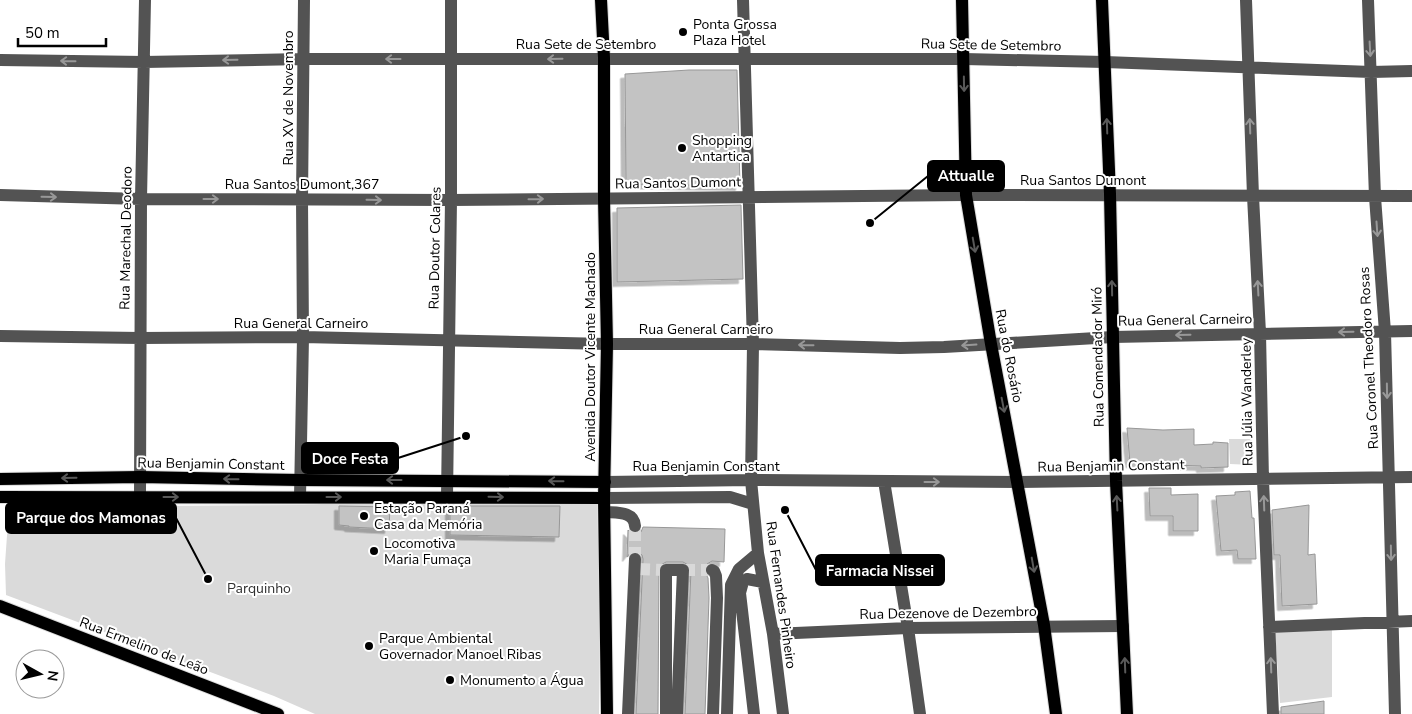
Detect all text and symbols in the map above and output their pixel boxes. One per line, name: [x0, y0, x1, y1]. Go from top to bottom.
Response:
scale bar: [18, 15, 105, 47]
place label: Ponta Grossa Plaza Hotel: [693, 15, 777, 50]
text: 50 m: [25, 23, 60, 43]
marker: Ponta Grossa Plaza Hotel: [677, 26, 689, 38]
street label: Rua XV de Novembro: [279, 30, 298, 166]
street label: Rua Sete de Setembro: [921, 34, 1062, 56]
street label: Rua Sete de Setembro: [516, 35, 656, 54]
one-way arrow: [1366, 40, 1375, 56]
one-way arrow: [385, 54, 401, 64]
one-way arrow: [547, 54, 564, 64]
one-way arrow: [222, 55, 238, 65]
one-way arrow: [60, 56, 76, 66]
one-way arrow: [959, 75, 969, 91]
one-way arrow: [1102, 118, 1112, 134]
one-way arrow: [1246, 118, 1255, 134]
place label: Shopping Antartica: [692, 131, 752, 166]
marker: Shopping Antartica: [676, 142, 688, 154]
callout: Attualle: [928, 161, 1004, 191]
street label: Rua Marechal Deodoro: [115, 166, 137, 310]
text: Attualle: [938, 166, 994, 186]
street label: Rua Santos Dumont: [1020, 171, 1146, 190]
street label: Rua Santos Dumont: [615, 172, 741, 194]
street label: Rua Santos Dumont,367: [225, 175, 379, 194]
street label: Rua Doutor Colares: [424, 186, 446, 310]
one-way arrow: [40, 192, 56, 201]
one-way arrow: [202, 194, 219, 204]
one-way arrow: [528, 194, 544, 204]
one-way arrow: [365, 195, 381, 205]
one-way arrow: [1373, 220, 1382, 236]
one-way arrow: [970, 237, 980, 253]
street label: Avenida Doutor Vicente Machado: [581, 252, 600, 462]
street label: Rua Coronel Theodoro Rosas: [1355, 266, 1383, 450]
one-way arrow: [1107, 280, 1117, 296]
one-way arrow: [1253, 280, 1262, 296]
street label: Rua Comendador Miró: [1087, 286, 1109, 427]
street label: Rua do Rosário: [991, 308, 1027, 405]
street label: Rua General Carneiro: [1118, 309, 1253, 331]
street label: Rua General Carneiro: [234, 314, 368, 333]
street label: Rua General Carneiro: [639, 320, 773, 339]
one-way arrow: [1338, 327, 1354, 337]
one-way arrow: [1176, 331, 1192, 340]
street label: Rua Júlia Wanderley: [1236, 337, 1258, 466]
one-way arrow: [798, 341, 814, 350]
one-way arrow: [961, 341, 977, 350]
one-way arrow: [1382, 382, 1392, 398]
one-way arrow: [999, 397, 1008, 413]
callout: Doce Festa: [302, 443, 398, 473]
text: Doce Festa: [312, 449, 388, 469]
street label: Rua Benjamin Constant: [137, 453, 285, 475]
street label: Rua Benjamin Constant: [1037, 455, 1185, 477]
street label: Rua Benjamin Constant: [632, 457, 780, 476]
one-way arrow: [61, 473, 77, 483]
one-way arrow: [223, 474, 240, 484]
one-way arrow: [386, 475, 402, 485]
one-way arrow: [548, 476, 564, 486]
one-way arrow: [924, 477, 940, 486]
one-way arrow: [162, 492, 179, 502]
one-way arrow: [325, 492, 341, 502]
one-way arrow: [488, 492, 504, 502]
one-way arrow: [1112, 495, 1121, 511]
one-way arrow: [1259, 495, 1269, 512]
place label: Estação Paraná Casa da Memória: [374, 499, 482, 534]
callout: Parque dos Mamonas: [6, 503, 176, 533]
text: Parque dos Mamonas: [16, 508, 166, 528]
marker: Estação Paraná Casa da Memória: [358, 510, 370, 522]
street label: Rua Fernandes Pinheiro: [761, 520, 801, 670]
place label: Locomotiva Maria Fumaça: [384, 534, 471, 569]
one-way arrow: [1386, 544, 1396, 561]
marker: Locomotiva Maria Fumaça: [368, 545, 380, 557]
callout: Farmacia Nissei: [816, 555, 944, 585]
one-way arrow: [1029, 557, 1039, 573]
text: Farmacia Nissei: [826, 561, 934, 581]
park label: Parquinho: [227, 579, 291, 598]
street label: Rua Dezenove de Dezembro: [859, 602, 1037, 624]
street label: Rua Ermelino de Leão: [77, 613, 212, 679]
place label: Parque Ambiental Governador Manoel Ribas: [379, 629, 542, 664]
marker: Parque Ambiental Governador Manoel Ribas: [363, 640, 375, 652]
north arrow: [15, 649, 65, 699]
one-way arrow: [1120, 658, 1130, 674]
one-way arrow: [1266, 658, 1275, 674]
text: N: [42, 669, 63, 682]
place label: Monumento a Água: [460, 671, 584, 690]
marker: Monumento a Água: [444, 674, 456, 686]

